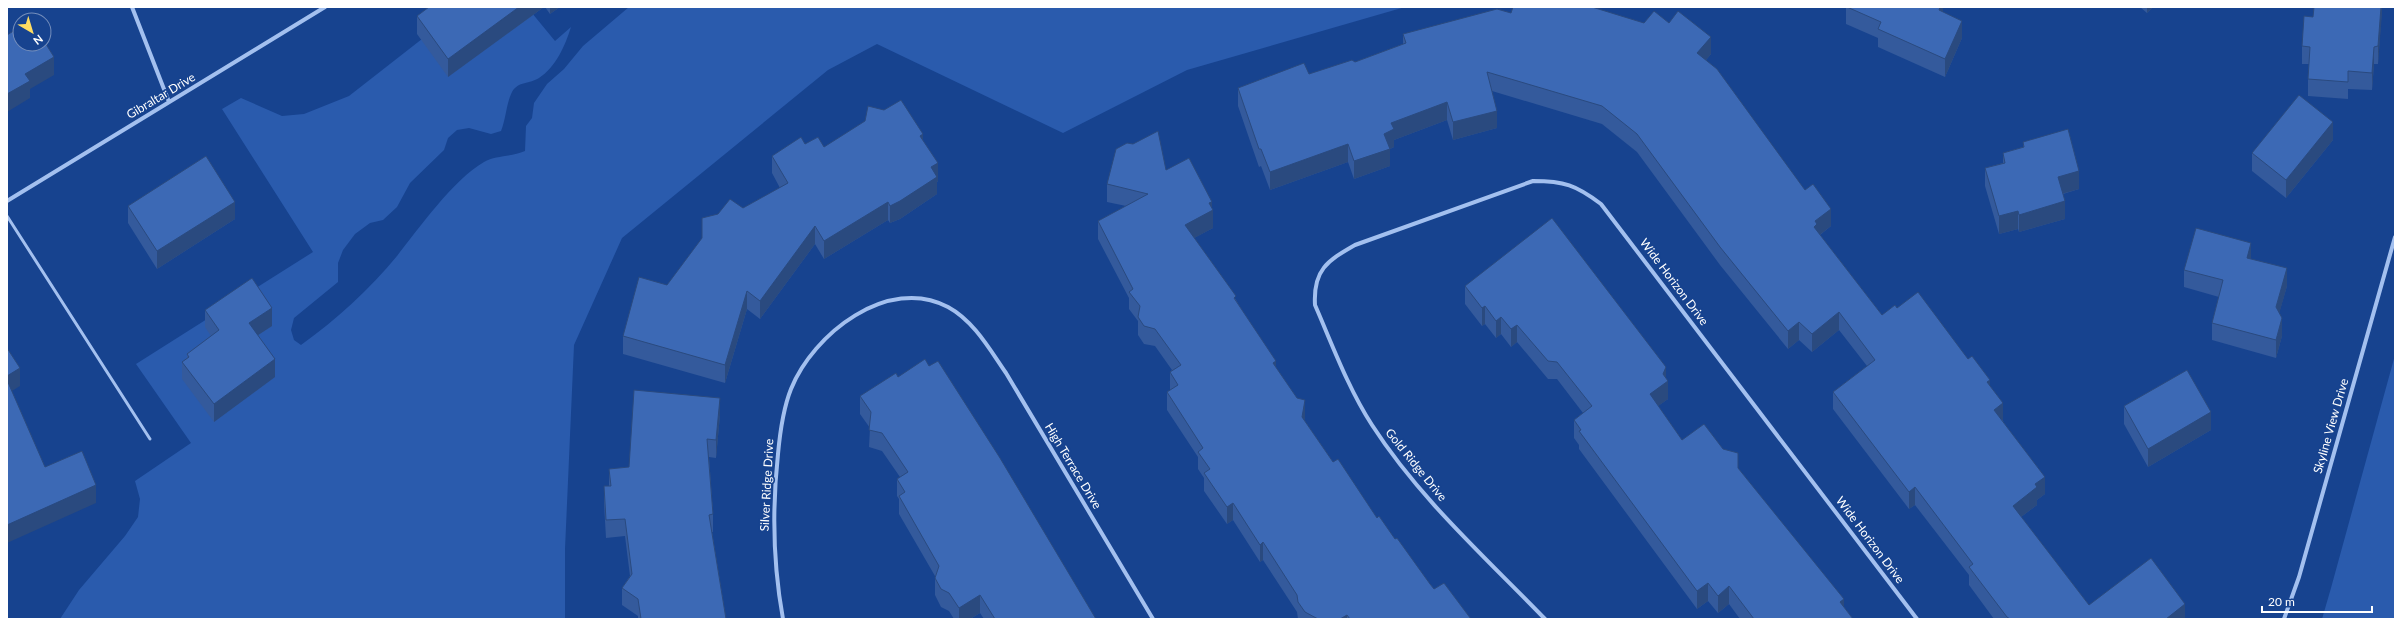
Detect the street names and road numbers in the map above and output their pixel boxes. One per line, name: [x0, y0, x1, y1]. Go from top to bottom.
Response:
street label: Gibraltar Drive: [124, 69, 198, 122]
street label: Wide Horizon Drive: [1637, 235, 1712, 328]
street label: Skyline View Drive: [2310, 377, 2351, 475]
street label: High Terrace Drive: [1042, 420, 1105, 512]
street label: Gold Ridge Drive: [1382, 425, 1450, 504]
street label: Silver Ridge Drive: [757, 438, 776, 532]
street label: Wide Horizon Drive: [1833, 493, 1908, 586]

